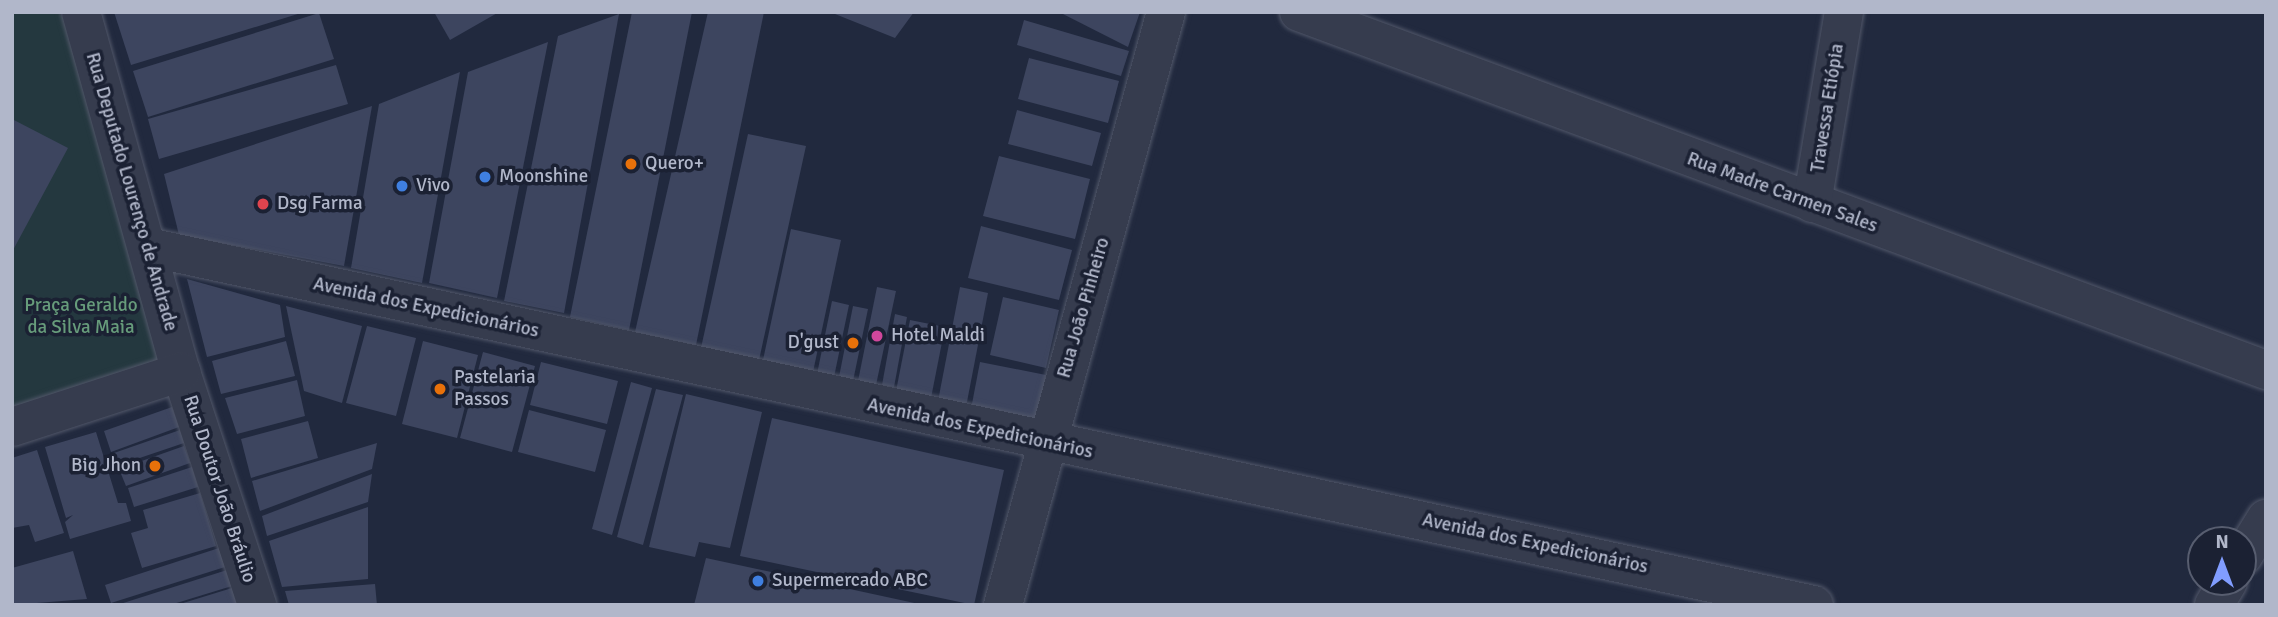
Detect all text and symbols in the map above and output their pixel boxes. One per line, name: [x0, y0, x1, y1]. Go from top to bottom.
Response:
street label: Travessa Etiópia: [1807, 42, 1849, 174]
street label: Rua Deputado Lourenço de Andrade: [80, 50, 182, 334]
street label: Rua Madre Carmen Sales: [1684, 148, 1880, 238]
place label: Quero+: [645, 153, 704, 175]
marker: Quero+: [623, 156, 639, 172]
place label: Moonshine: [499, 166, 588, 188]
marker: Moonshine: [477, 169, 493, 185]
place label: Vivo: [416, 175, 450, 197]
marker: Vivo: [394, 178, 410, 194]
place label: Dsg Farma: [277, 193, 363, 215]
marker: Dsg Farma: [255, 196, 271, 212]
street label: Rua João Pinheiro: [1053, 235, 1115, 381]
street label: Avenida dos Expedicionários: [311, 273, 541, 343]
park label: Praça Geraldo da Silva Maia: [24, 295, 138, 339]
place label: Hotel Maldi: [891, 325, 985, 347]
marker: Hotel Maldi: [869, 328, 885, 344]
place label: D'gust: [787, 332, 839, 354]
marker: D'gust: [845, 335, 861, 351]
place label: Pastelaria Passos: [454, 367, 536, 411]
marker: Pastelaria Passos: [432, 381, 448, 397]
street label: Rua Doutor João Bráulio: [178, 392, 260, 586]
street label: Avenida dos Expedicionários: [865, 394, 1095, 464]
place label: Big Jhon: [71, 455, 141, 477]
marker: Big Jhon: [147, 458, 163, 474]
street label: Avenida dos Expedicionários: [1420, 509, 1650, 579]
north arrow: [2187, 526, 2257, 596]
text: N: [2215, 530, 2229, 554]
place label: Supermercado ABC: [772, 570, 928, 592]
marker: Supermercado ABC: [750, 573, 766, 589]

